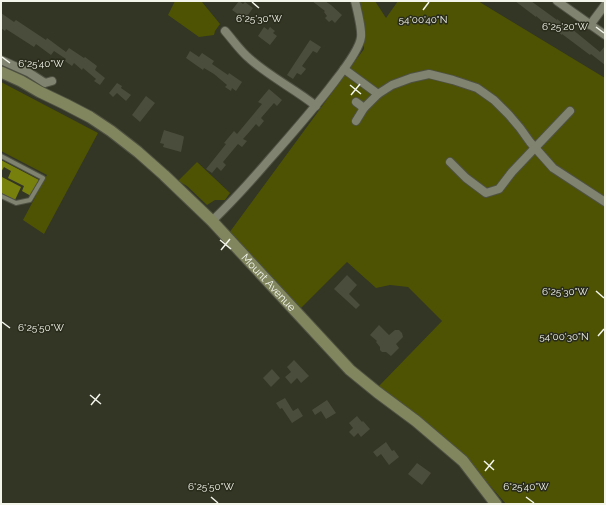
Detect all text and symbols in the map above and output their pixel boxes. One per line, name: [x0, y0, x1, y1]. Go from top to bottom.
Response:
text: 6°25'30"W: [236, 13, 283, 24]
text: 54°00'40"N: [399, 14, 447, 25]
text: 6°25'20"W: [542, 21, 589, 32]
text: 6°25'40"W: [18, 58, 64, 69]
street label: Mount Avenue: [239, 251, 299, 315]
text: 6°25'30"W: [542, 286, 589, 297]
text: 6°25'50"W: [18, 322, 65, 333]
text: 54°00'30"N: [539, 331, 589, 342]
text: 6°25'50"W: [188, 481, 235, 492]
text: 6°25'40"W: [503, 481, 549, 492]

